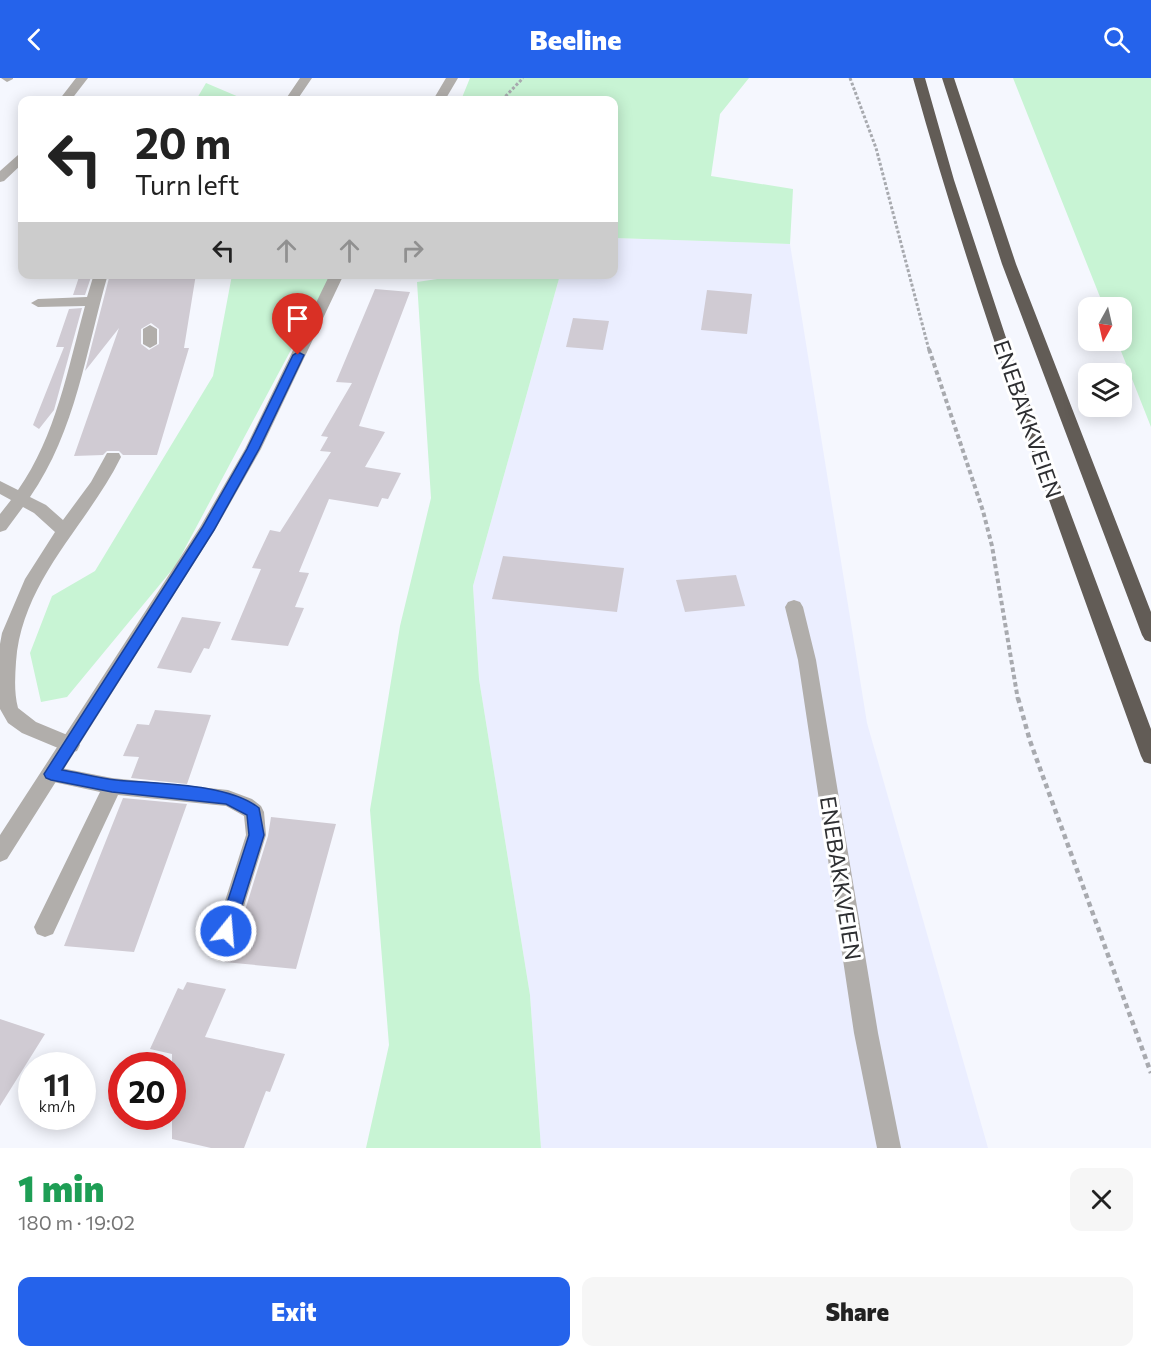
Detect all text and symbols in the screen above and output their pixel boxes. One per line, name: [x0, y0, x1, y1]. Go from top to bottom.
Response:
icon: back: [18, 23, 51, 56]
text: Beeline: [530, 23, 621, 56]
icon: search: [1100, 23, 1133, 56]
text: 20 m: [135, 116, 231, 168]
icon: left: [36, 120, 114, 198]
text: Turn left: [135, 168, 239, 201]
icon: left: [207, 234, 240, 267]
icon: ahead: [270, 234, 303, 267]
icon: ahead: [333, 234, 366, 267]
icon: right: [396, 234, 429, 267]
pin: [272, 293, 323, 355]
north arrow: [1078, 297, 1132, 351]
map controls: [1078, 297, 1132, 417]
icon: arrive: [281, 302, 314, 335]
street label: ENEBAKKVEIEN: [988, 336, 1068, 502]
button: layers: [1078, 363, 1132, 417]
street label: ENEBAKKVEIEN: [815, 794, 867, 962]
position arrow: [194, 899, 258, 963]
speed limit sign: 20: [108, 1052, 186, 1130]
text: 11: [43, 1065, 71, 1102]
text: km/h: [39, 1097, 75, 1115]
text: 1 min: [18, 1165, 104, 1209]
button: close: [1070, 1168, 1133, 1231]
text: 180 m · 19:02: [18, 1210, 135, 1234]
button: Exit: [18, 1277, 570, 1346]
button: Share: [582, 1277, 1133, 1346]

